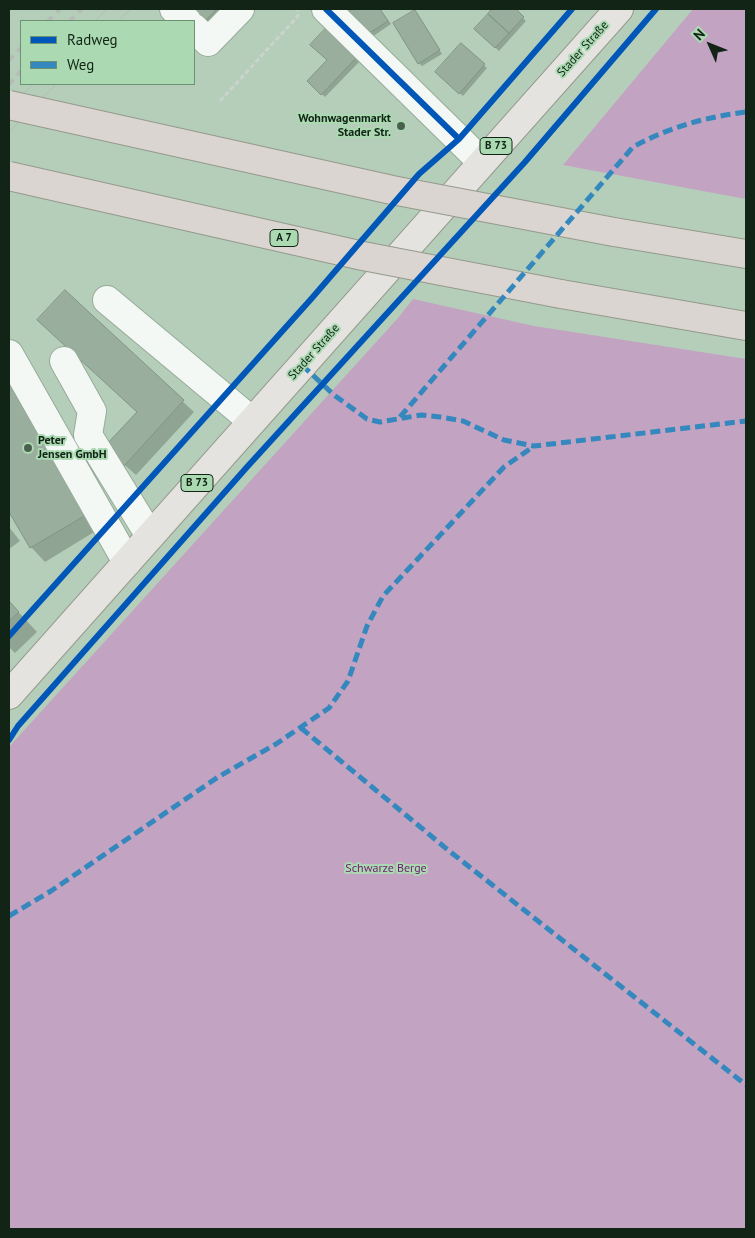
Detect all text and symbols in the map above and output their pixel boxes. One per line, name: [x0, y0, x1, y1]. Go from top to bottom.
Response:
street label: Stader Straße: [554, 18, 612, 80]
legend: [20, 20, 195, 85]
north arrow: [685, 20, 735, 70]
text: N: [690, 25, 709, 44]
text: Radweg: [67, 30, 118, 49]
text: Weg: [67, 55, 94, 74]
place label: Wohnwagenmarkt Stader Str.: [298, 112, 391, 140]
marker: Wohnwagenmarkt Stader Str.: [395, 120, 407, 132]
road number: B 73: [480, 138, 512, 154]
road number: A 7: [270, 230, 298, 247]
street label: Stader Straße: [285, 321, 343, 383]
place label: Peter Jensen GmbH: [38, 434, 107, 462]
marker: Peter Jensen GmbH: [22, 442, 34, 454]
road number: B 73: [181, 474, 213, 492]
park label: Schwarze Berge: [345, 862, 427, 876]

